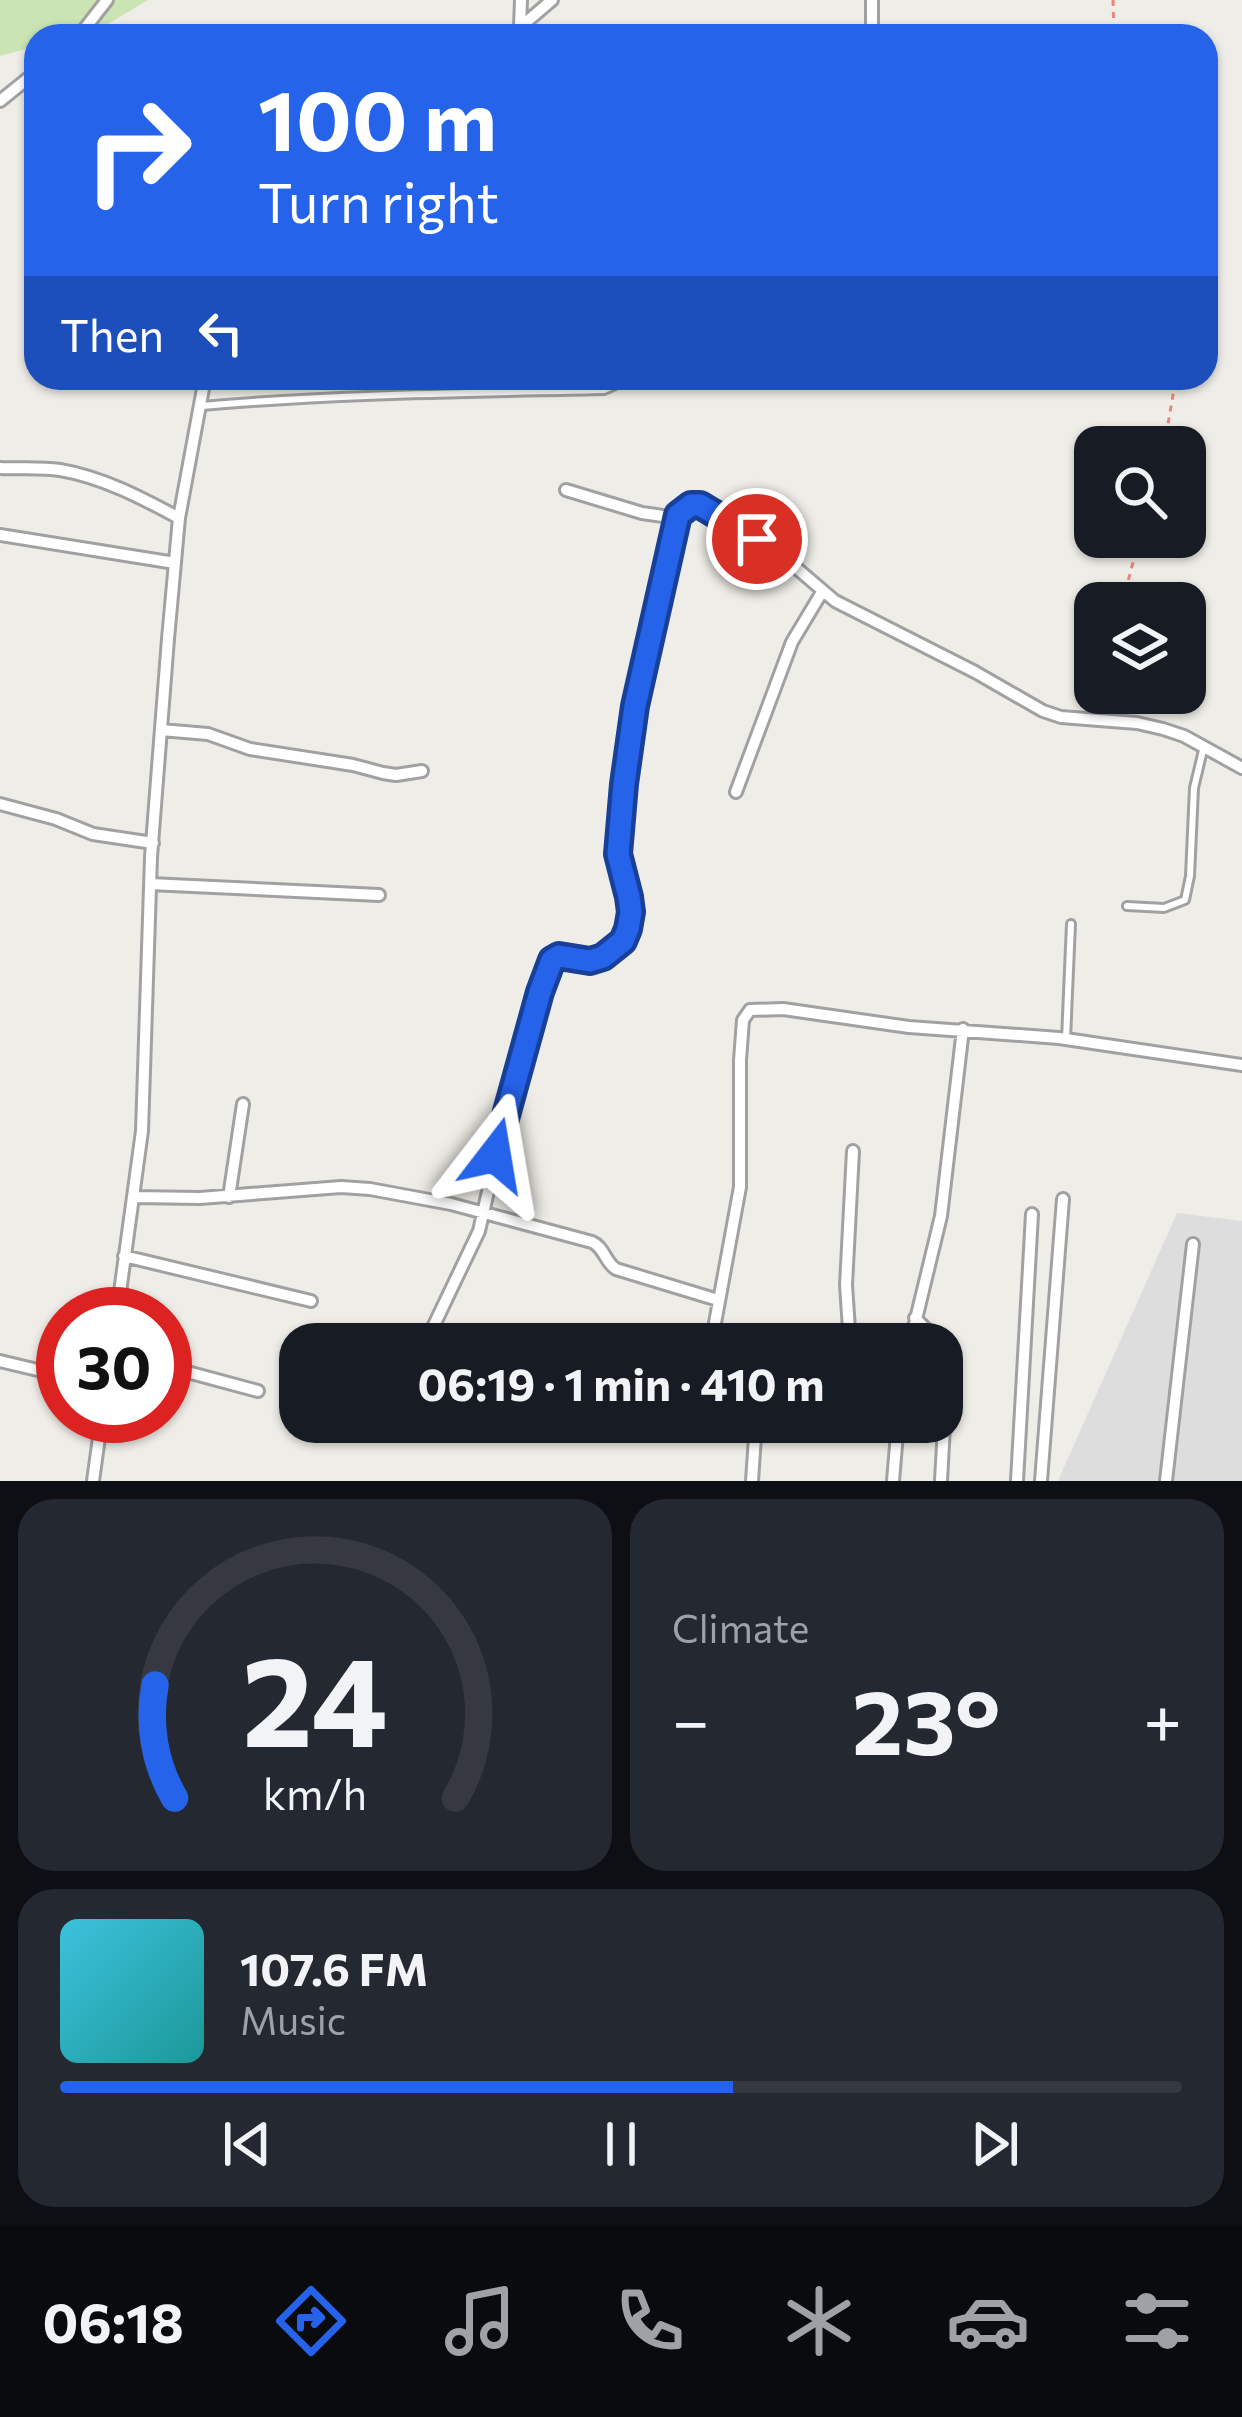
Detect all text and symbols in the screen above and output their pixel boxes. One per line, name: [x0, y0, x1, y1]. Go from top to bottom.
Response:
text: 100 m: [258, 66, 497, 168]
icon: right: [60, 72, 216, 228]
text: Turn right: [258, 168, 499, 234]
icon: left: [188, 300, 254, 366]
text: Then: [60, 306, 164, 361]
map controls: [1074, 426, 1206, 714]
button: search: [1074, 426, 1206, 558]
pin: [706, 488, 808, 590]
icon: arrive: [724, 506, 790, 572]
button: layers: [1074, 582, 1206, 714]
position arrow: [432, 1092, 558, 1218]
speed limit sign: 30: [36, 1287, 192, 1443]
text: 06:19 · 1 min · 410 m: [417, 1355, 825, 1410]
text: Climate: [672, 1603, 809, 1651]
text: 24: [242, 1620, 388, 1773]
text: 23°: [852, 1663, 1001, 1774]
text: −: [672, 1678, 710, 1759]
text: +: [1143, 1678, 1182, 1759]
text: km/h: [263, 1766, 367, 1819]
text: 107.6 FM: [240, 1940, 428, 1995]
text: Music: [240, 1995, 346, 2043]
icon: previous: [214, 2111, 280, 2177]
icon: pause: [588, 2111, 654, 2177]
icon: next: [962, 2111, 1028, 2177]
icon: directions: [269, 2279, 353, 2363]
icon: music: [438, 2279, 522, 2363]
icon: phone: [608, 2279, 692, 2363]
icon: climate: [777, 2279, 861, 2363]
icon: car: [946, 2279, 1030, 2363]
icon: filters: [1115, 2279, 1199, 2363]
text: 06:18: [43, 2288, 184, 2354]

